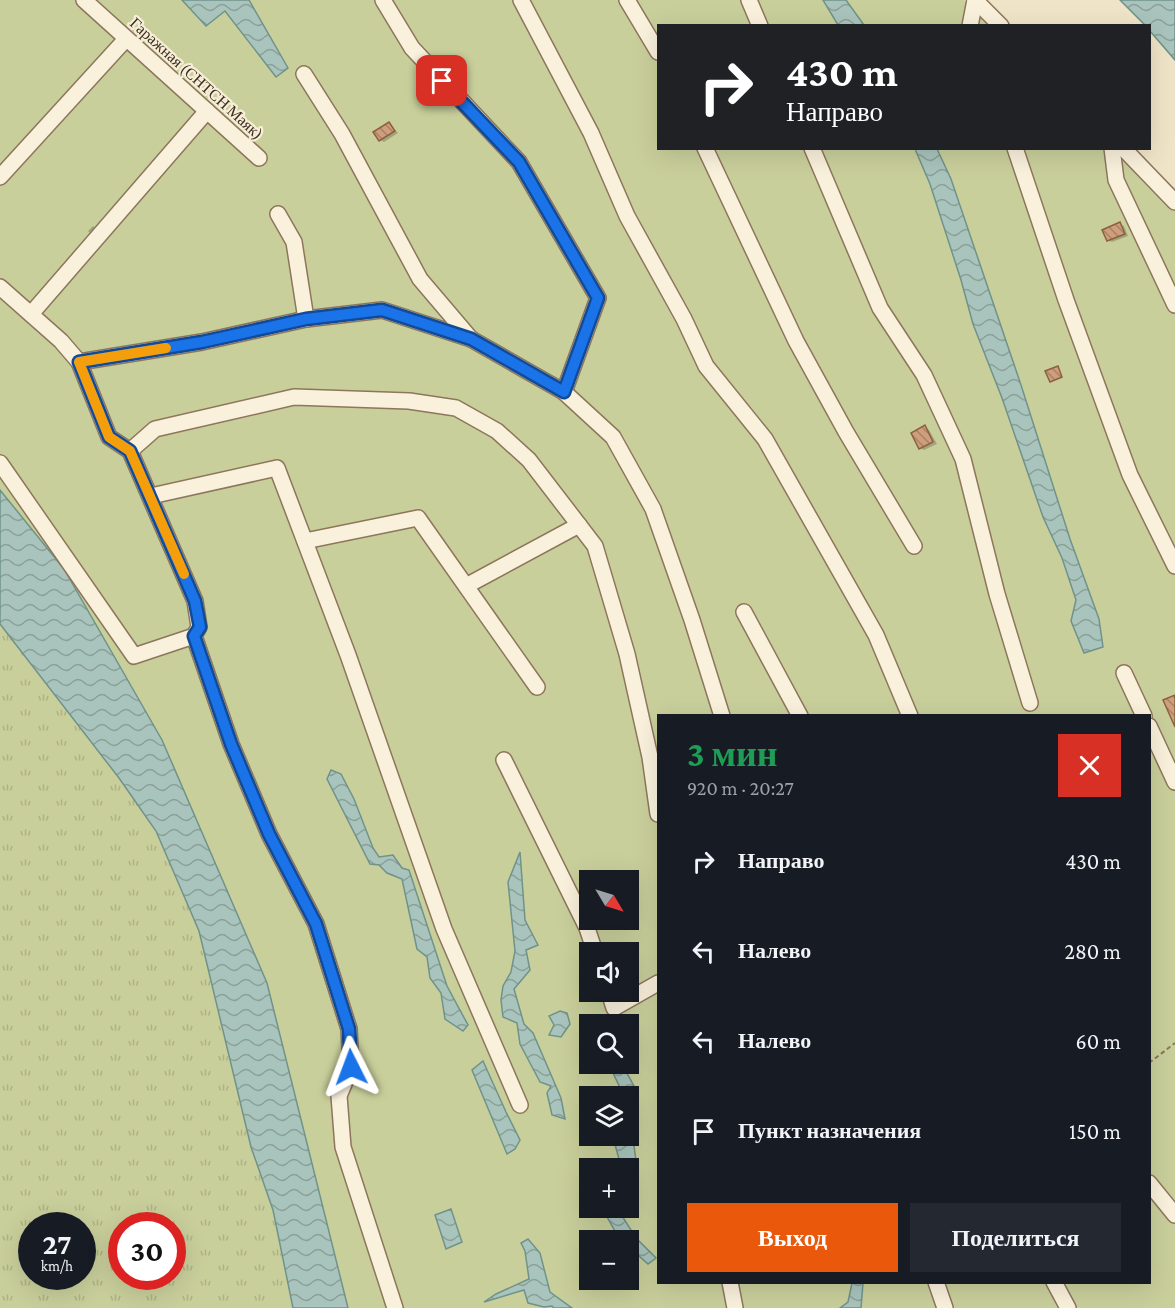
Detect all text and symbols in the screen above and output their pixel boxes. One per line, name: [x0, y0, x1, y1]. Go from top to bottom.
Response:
street label: Гаражная (СНТСН Маяк): [126, 14, 267, 143]
icon: right: [687, 48, 765, 126]
text: 430 m: [786, 48, 898, 95]
pin: [416, 55, 467, 106]
icon: arrive: [425, 64, 458, 97]
text: Направо: [786, 97, 883, 127]
text: 3 мин: [687, 734, 778, 774]
button: close: [1058, 734, 1121, 797]
text: 920 m · 20:27: [687, 777, 794, 799]
icon: right: [687, 845, 720, 878]
text: Направо: [738, 848, 824, 873]
text: 430 m: [1065, 849, 1121, 874]
north arrow: [579, 870, 639, 930]
map controls: [579, 870, 639, 1290]
icon: left: [687, 935, 720, 968]
text: Налево: [738, 938, 811, 963]
text: 280 m: [1064, 939, 1121, 964]
button: sound: [579, 942, 639, 1002]
button: search: [579, 1014, 639, 1074]
icon: left: [687, 1025, 720, 1058]
text: Налево: [738, 1028, 811, 1053]
text: 60 m: [1076, 1029, 1121, 1054]
position arrow: [319, 1035, 383, 1099]
button: layers: [579, 1086, 639, 1146]
icon: arrive: [687, 1115, 720, 1148]
text: Пункт назначения: [738, 1118, 921, 1143]
text: 150 m: [1069, 1119, 1121, 1144]
button: +: [579, 1158, 639, 1218]
button: Выход: [687, 1203, 898, 1272]
button: Поделиться: [910, 1203, 1121, 1272]
speed limit sign: 30: [108, 1212, 186, 1290]
text: 27: [42, 1227, 72, 1260]
button: −: [579, 1230, 639, 1290]
text: km/h: [41, 1258, 73, 1274]

